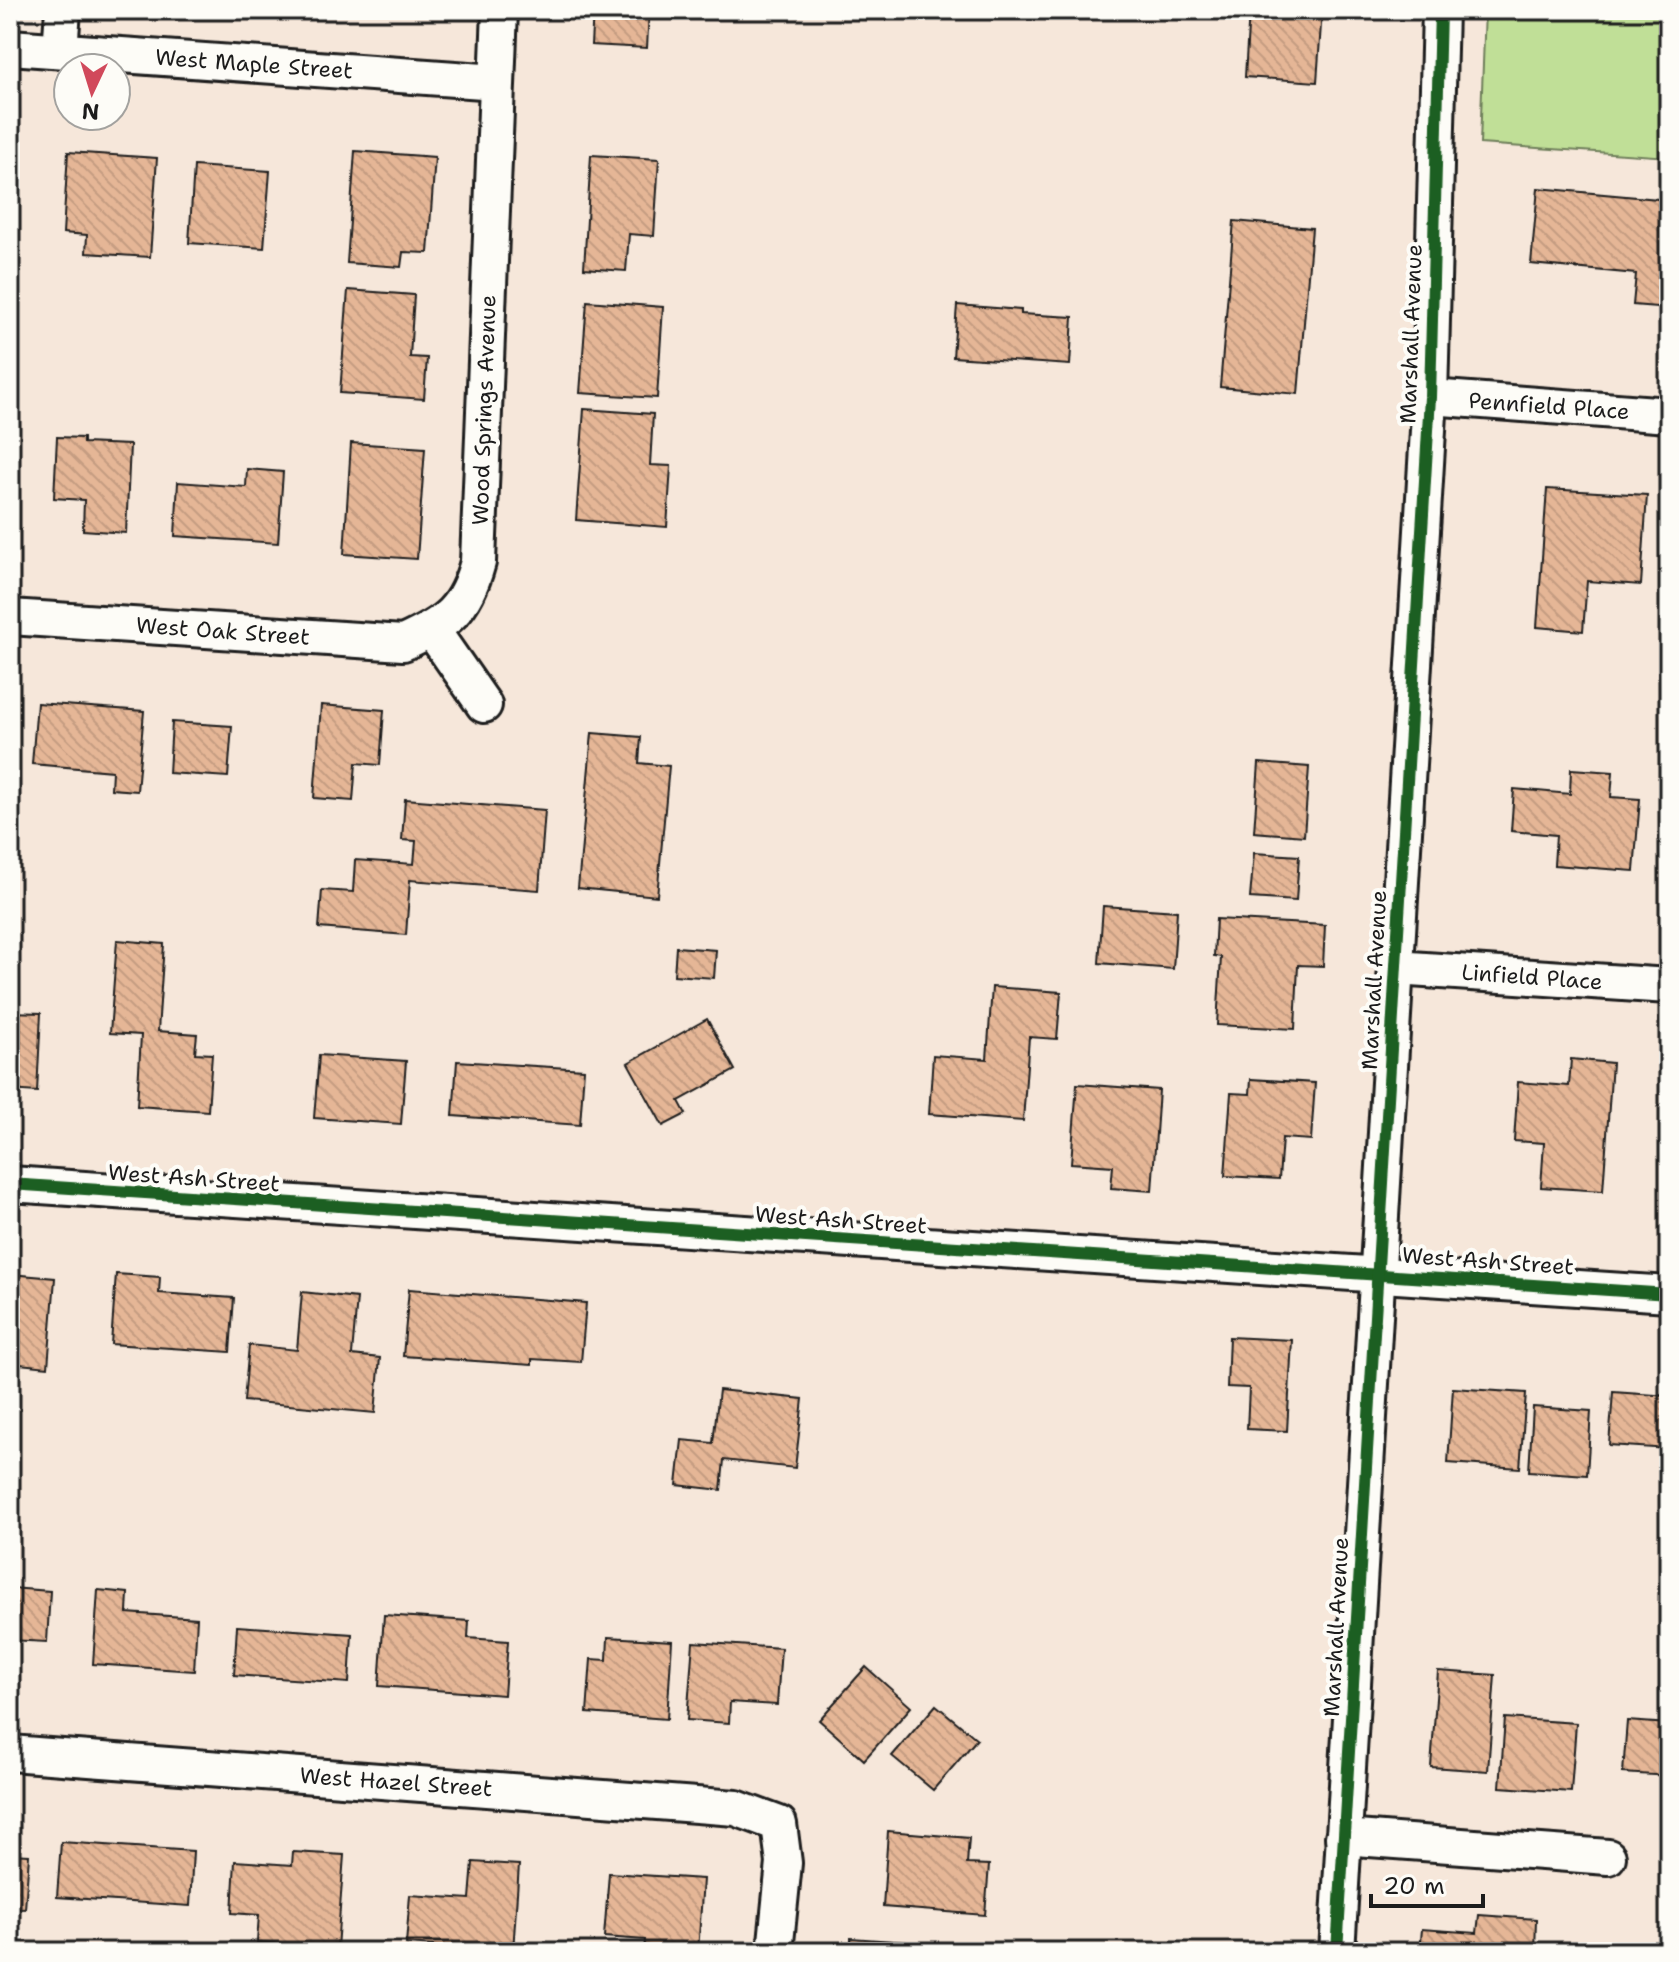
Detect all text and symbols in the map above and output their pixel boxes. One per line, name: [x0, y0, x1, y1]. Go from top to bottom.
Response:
street label: West Maple Street: [154, 43, 354, 85]
north arrow: [52, 52, 132, 132]
text: N: [81, 96, 100, 127]
street label: Marshall Avenue: [1393, 244, 1429, 424]
street label: Wood Springs Avenue: [465, 294, 503, 526]
street label: Pennfield Place: [1467, 386, 1631, 426]
street label: West Oak Street: [135, 610, 311, 652]
street label: Marshall Avenue: [1355, 889, 1393, 1071]
street label: Linfield Place: [1461, 958, 1603, 996]
street label: West Ash Street: [107, 1158, 281, 1198]
street label: West Ash Street: [754, 1200, 928, 1240]
street label: West Ash Street: [1401, 1241, 1575, 1281]
street label: Marshall Avenue: [1317, 1536, 1355, 1718]
street label: West Hazel Street: [299, 1761, 493, 1803]
scale bar: [1371, 1858, 1483, 1908]
text: 20 m: [1383, 1870, 1445, 1902]

